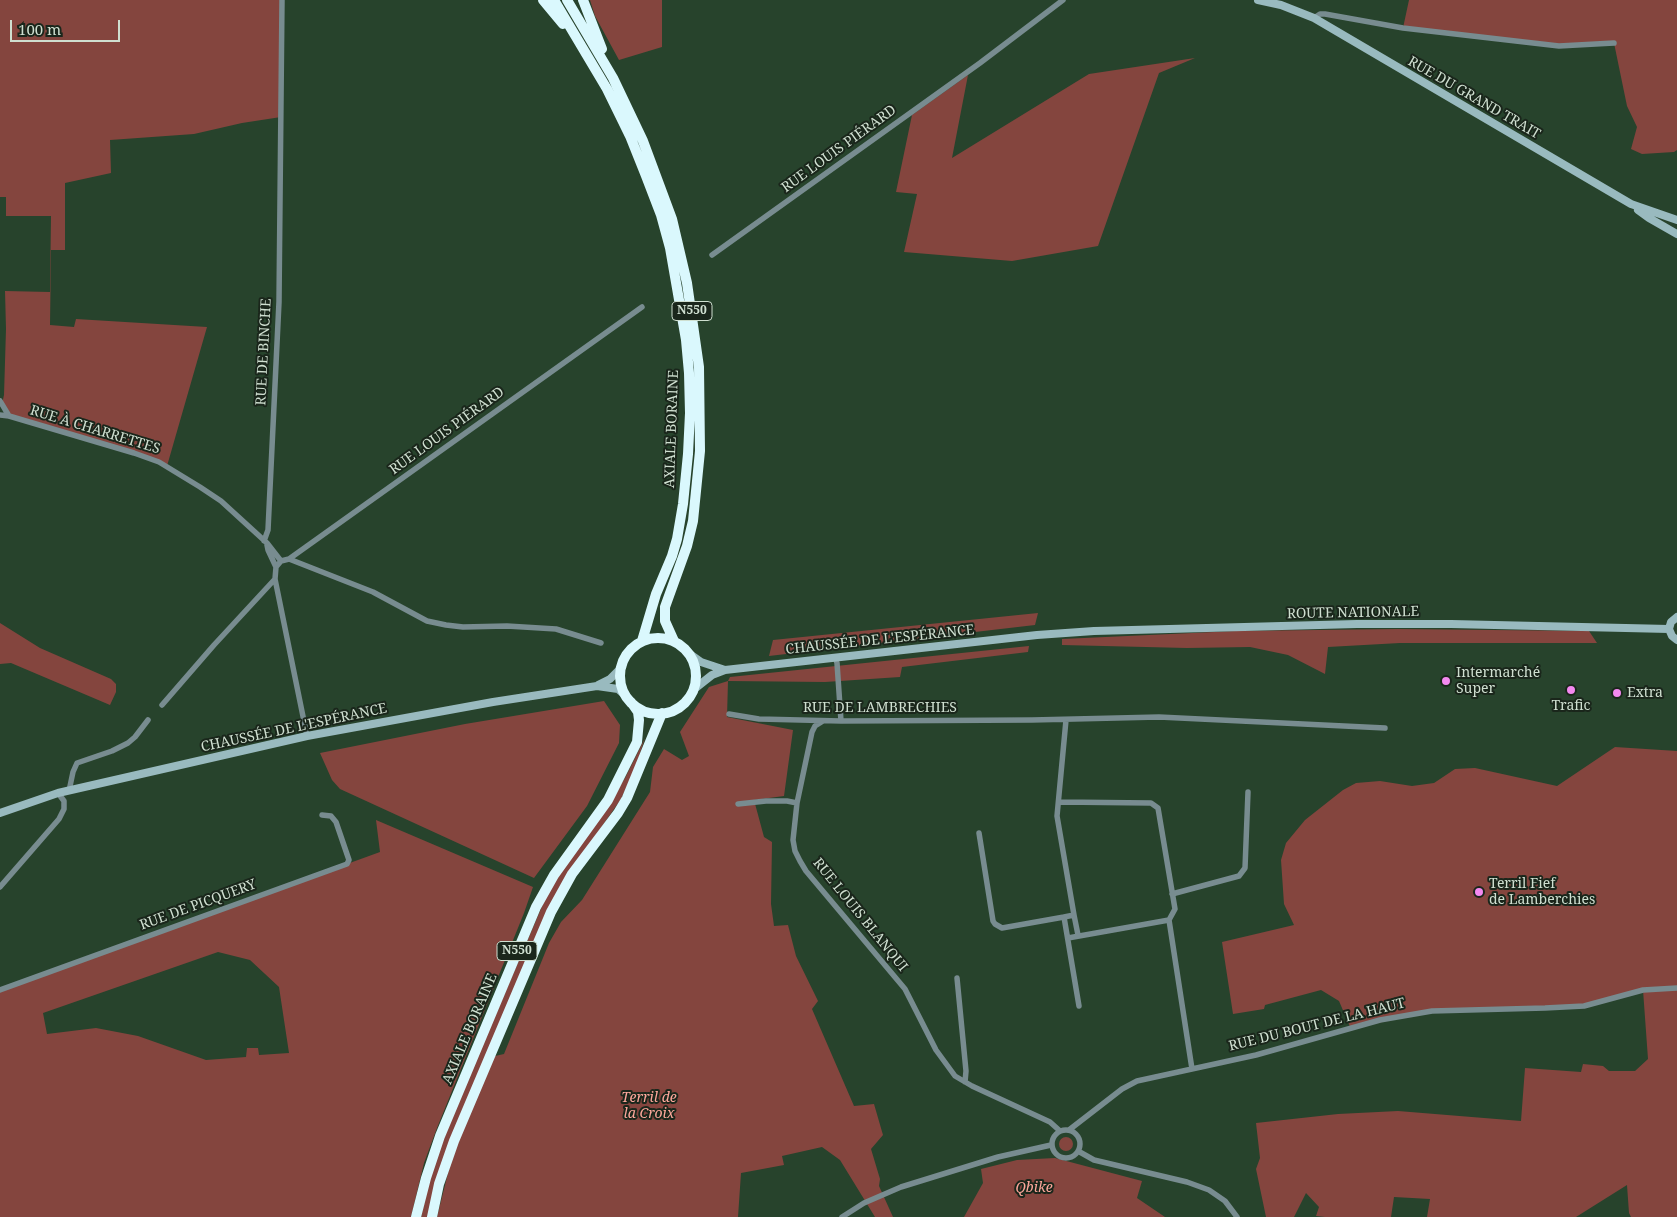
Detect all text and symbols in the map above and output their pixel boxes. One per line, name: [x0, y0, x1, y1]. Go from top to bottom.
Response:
scale bar: [12, 10, 122, 42]
text: 100 m: [18, 19, 61, 39]
street label: RUE DU GRAND TRAIT: [1405, 53, 1543, 143]
street label: RUE LOUIS PIÉRARD: [778, 102, 900, 196]
street label: RUE DE BINCHE: [253, 298, 275, 406]
road number: N550: [672, 302, 712, 321]
street label: AXIALE BORAINE: [662, 370, 682, 488]
street label: RUE LOUIS PIÉRARD: [386, 384, 508, 478]
street label: RUE À CHARRETTES: [28, 402, 162, 458]
street label: ROUTE NATIONALE: [1287, 603, 1419, 623]
street label: CHAUSSÉE DE L'ESPÉRANCE: [785, 622, 975, 658]
place label: Intermarché Super: [1456, 665, 1540, 698]
marker: Intermarché Super: [1440, 675, 1452, 687]
marker: Trafic: [1565, 684, 1577, 696]
place label: Extra: [1627, 685, 1663, 701]
marker: Extra: [1611, 687, 1623, 699]
place label: Trafic: [1552, 698, 1590, 714]
street label: CHAUSSÉE DE L'ESPÉRANCE: [199, 700, 389, 756]
street label: RUE DE LAMBRECHIES: [803, 700, 957, 716]
street label: RUE LOUIS BLANQUI: [809, 855, 911, 975]
street label: RUE DE PICQUERY: [137, 876, 259, 934]
place label: Terril Fief de Lamberchies: [1489, 876, 1595, 909]
marker: Terril Fief de Lamberchies: [1473, 886, 1485, 898]
road number: N550: [497, 941, 537, 960]
street label: AXIALE BORAINE: [439, 971, 501, 1087]
street label: RUE DU BOUT DE LA HAUT: [1227, 995, 1407, 1055]
park label: Terril de la Croix: [621, 1090, 677, 1122]
park label: Qbike: [1015, 1180, 1053, 1196]

